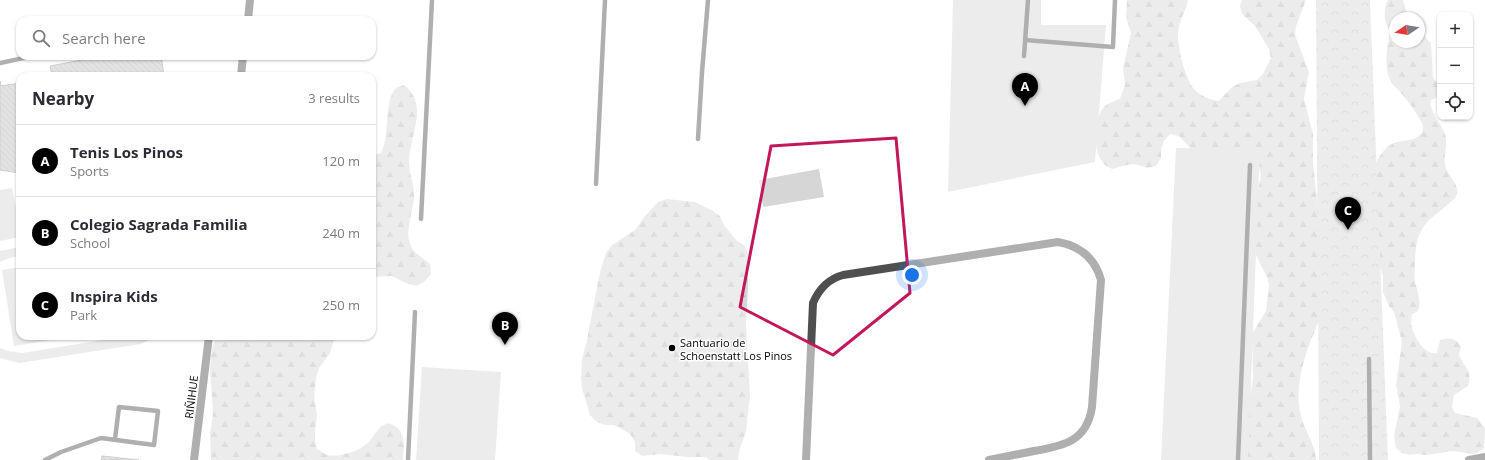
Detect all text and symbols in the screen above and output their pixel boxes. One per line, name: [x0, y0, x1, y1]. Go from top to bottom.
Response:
north arrow: [1389, 12, 1425, 48]
map controls: [1437, 12, 1473, 120]
button: +: [1437, 12, 1473, 48]
search box: [16, 16, 376, 60]
icon: search: [30, 27, 52, 49]
text: Search here: [62, 28, 146, 48]
button: −: [1437, 48, 1473, 84]
pin: A: [1012, 73, 1038, 106]
button: locate: [1437, 84, 1473, 120]
text: Nearby: [32, 87, 94, 110]
text: 3 results: [308, 89, 360, 107]
text: Tenis Los Pinos: [70, 142, 183, 162]
text: A: [41, 152, 49, 170]
text: 120 m: [322, 152, 360, 170]
text: Sports: [70, 162, 109, 180]
pin: C: [1335, 197, 1361, 230]
text: Colegio Sagrada Familia: [70, 214, 247, 234]
text: B: [41, 224, 49, 242]
text: 240 m: [322, 224, 360, 242]
text: School: [70, 234, 110, 252]
your location: [902, 265, 922, 285]
text: Inspira Kids: [70, 286, 158, 306]
text: C: [41, 296, 49, 314]
text: 250 m: [322, 296, 360, 314]
text: Park: [70, 306, 97, 324]
pin: B: [492, 312, 518, 345]
place label: Santuario de Schoenstatt Los Pinos: [680, 335, 792, 363]
marker: Santuario de Schoenstatt Los Pinos: [667, 343, 677, 353]
street label: RIÑIHUE: [181, 375, 201, 419]

